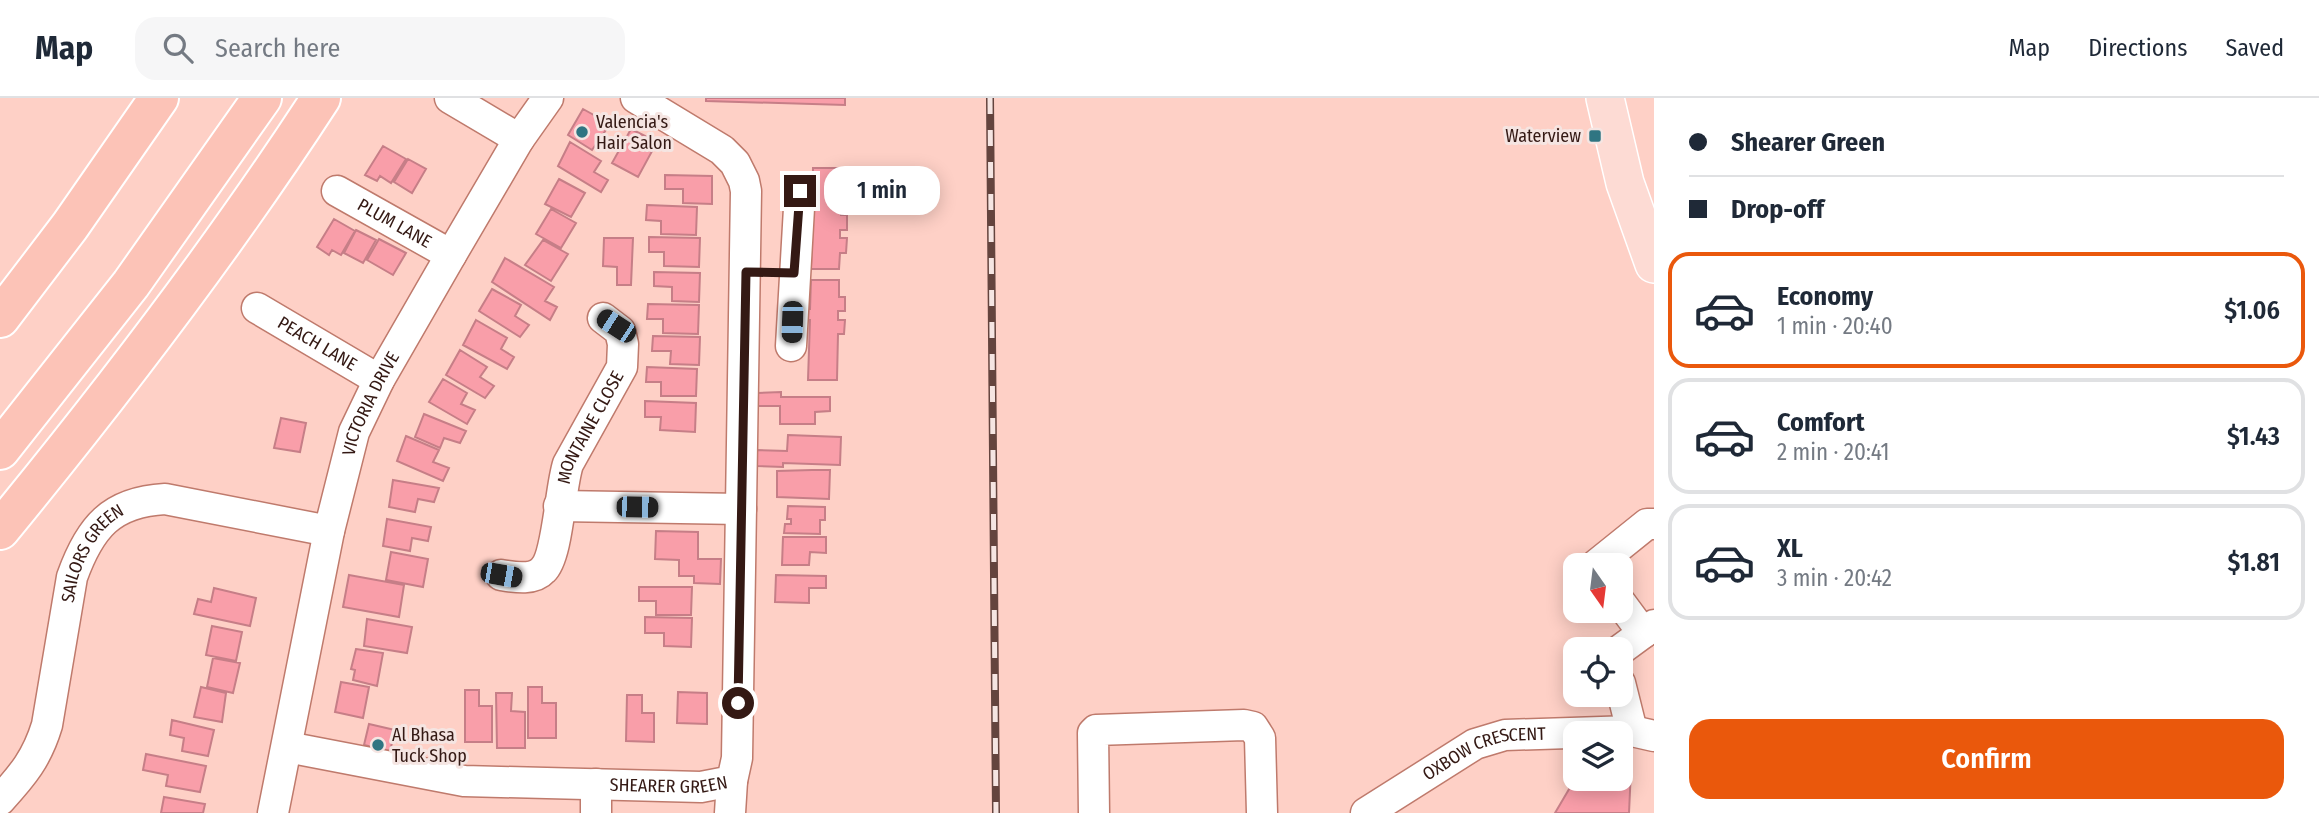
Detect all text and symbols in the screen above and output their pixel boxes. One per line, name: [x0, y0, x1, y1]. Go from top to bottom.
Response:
search box: [135, 17, 625, 80]
text: Map: [35, 28, 93, 68]
icon: search: [159, 29, 197, 67]
text: Search here: [215, 33, 340, 64]
text: Map: [2009, 34, 2050, 62]
text: Directions: [2088, 34, 2187, 62]
text: Saved: [2225, 34, 2284, 62]
place label: Valencia's Hair Salon: [596, 111, 672, 154]
marker: Valencia's Hair Salon: [574, 124, 590, 140]
place label: Waterview: [1505, 125, 1581, 147]
text: Shearer Green: [1731, 127, 1885, 158]
marker: Waterview: [1587, 128, 1603, 144]
callout: 1 min: [824, 166, 940, 216]
route end: [784, 175, 816, 207]
text: 1 min: [857, 176, 907, 204]
street label: PLUM LANE: [354, 194, 435, 253]
text: Drop-off: [1731, 194, 1824, 225]
icon: car: [1693, 279, 1756, 342]
text: Economy: [1777, 281, 1873, 312]
text: $1.06: [2224, 295, 2280, 326]
car: [781, 301, 804, 343]
car: [593, 306, 640, 346]
street label: PEACH LANE: [274, 312, 361, 375]
text: 1 min · 20:40: [1777, 312, 1893, 340]
street label: VICTORIA DRIVE: [337, 348, 404, 458]
street label: MONTAINE CLOSE: [553, 367, 629, 486]
icon: car: [1693, 405, 1756, 468]
text: Comfort: [1777, 407, 1865, 438]
text: $1.43: [2227, 421, 2280, 452]
text: 2 min · 20:41: [1777, 438, 1890, 466]
car: [616, 496, 659, 518]
street label: SAILORS GREEN: [57, 499, 127, 604]
icon: car: [1693, 531, 1756, 594]
text: XL: [1777, 533, 1803, 564]
text: $1.81: [2228, 547, 2280, 578]
north arrow: [1563, 553, 1633, 623]
map controls: [1563, 553, 1633, 791]
car: [479, 561, 524, 589]
text: 3 min · 20:42: [1777, 564, 1892, 592]
button: locate: [1563, 637, 1633, 707]
route start: [722, 687, 754, 719]
button: Confirm: [1689, 719, 2284, 799]
button: layers: [1563, 721, 1633, 791]
street label: OXBOW CRESCENT: [1418, 723, 1547, 785]
place label: Al Bhasa Tuck Shop: [392, 724, 467, 767]
marker: Al Bhasa Tuck Shop: [370, 737, 386, 753]
street label: SHEARER GREEN: [609, 771, 729, 798]

